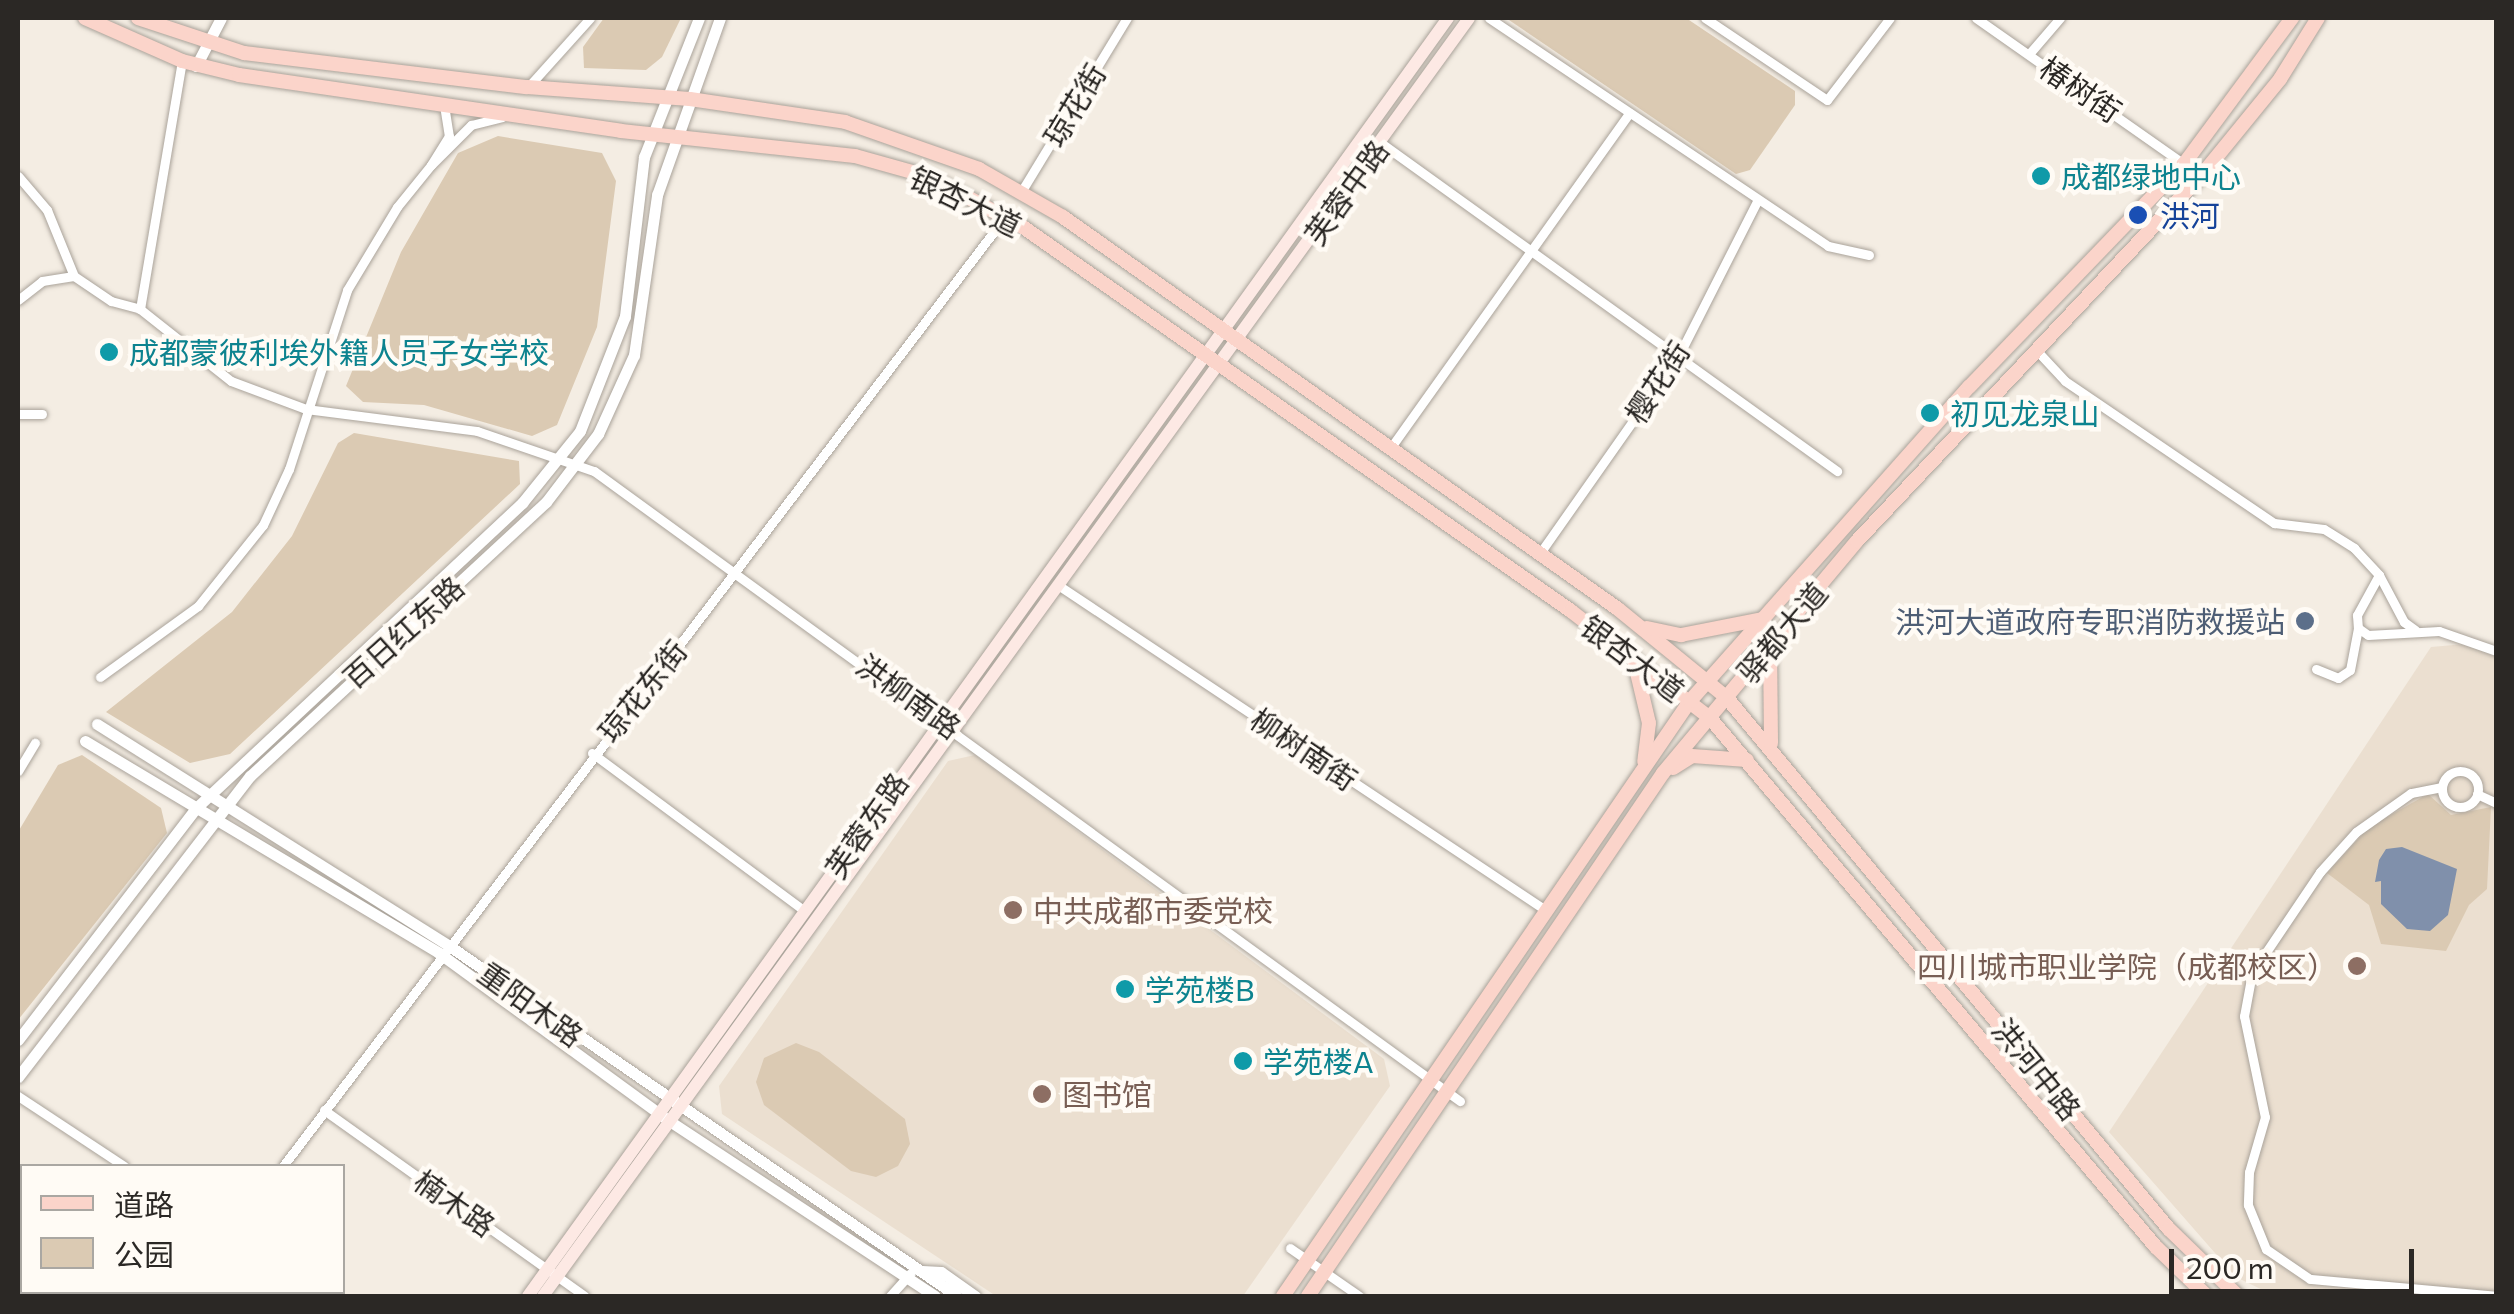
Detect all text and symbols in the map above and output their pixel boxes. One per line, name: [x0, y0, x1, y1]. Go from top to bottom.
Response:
street label: 椿树街: [2034, 49, 2128, 129]
street label: 琼花街: [1035, 57, 1113, 153]
street label: 芙蓉中路: [1296, 133, 1396, 251]
place label: 成都绿地中心: [2061, 158, 2241, 194]
street label: 银杏大道: [904, 159, 1028, 243]
marker: 成都绿地中心: [2030, 165, 2052, 187]
place label: 洪河: [2160, 197, 2220, 233]
marker: 洪河: [2125, 202, 2151, 228]
place label: 成都蒙彼利埃外籍人员子女学校: [129, 334, 549, 370]
street label: 樱花街: [1617, 334, 1697, 430]
marker: 成都蒙彼利埃外籍人员子女学校: [98, 341, 120, 363]
place label: 初见龙泉山: [1950, 395, 2100, 431]
marker: 初见龙泉山: [1919, 402, 1941, 424]
street label: 百日红东路: [335, 568, 471, 696]
street label: 驿都大道: [1730, 574, 1834, 690]
place label: 洪河大道政府专职消防救援站: [1895, 603, 2285, 639]
street label: 银杏大道: [1574, 608, 1692, 708]
marker: 洪河大道政府专职消防救援站: [2294, 610, 2316, 632]
street label: 琼花东街: [590, 633, 694, 749]
street label: 洪柳南路: [850, 646, 968, 746]
street label: 柳树南街: [1244, 701, 1364, 797]
street label: 芙蓉东路: [817, 766, 915, 884]
place label: 中共成都市委党校: [1033, 892, 1273, 928]
marker: 中共成都市委党校: [1002, 899, 1024, 921]
place label: 四川城市职业学院（成都校区）: [1917, 948, 2337, 984]
street label: 重阳木路: [472, 954, 590, 1054]
marker: 四川城市职业学院（成都校区）: [2346, 955, 2368, 977]
place label: 学苑楼B: [1145, 971, 1254, 1007]
marker: 学苑楼B: [1114, 978, 1136, 1000]
street label: 洪河中路: [1985, 1011, 2089, 1127]
place label: 学苑楼A: [1263, 1043, 1374, 1079]
marker: 学苑楼A: [1232, 1050, 1254, 1072]
place label: 图书馆: [1062, 1076, 1152, 1112]
marker: 图书馆: [1031, 1083, 1053, 1105]
street label: 楠木路: [408, 1162, 502, 1244]
legend: [20, 1164, 345, 1294]
text: 道路: [114, 1185, 174, 1222]
scale bar: [2174, 1229, 2419, 1291]
text: 公园: [114, 1235, 174, 1272]
text: 200 m: [2186, 1248, 2274, 1285]

